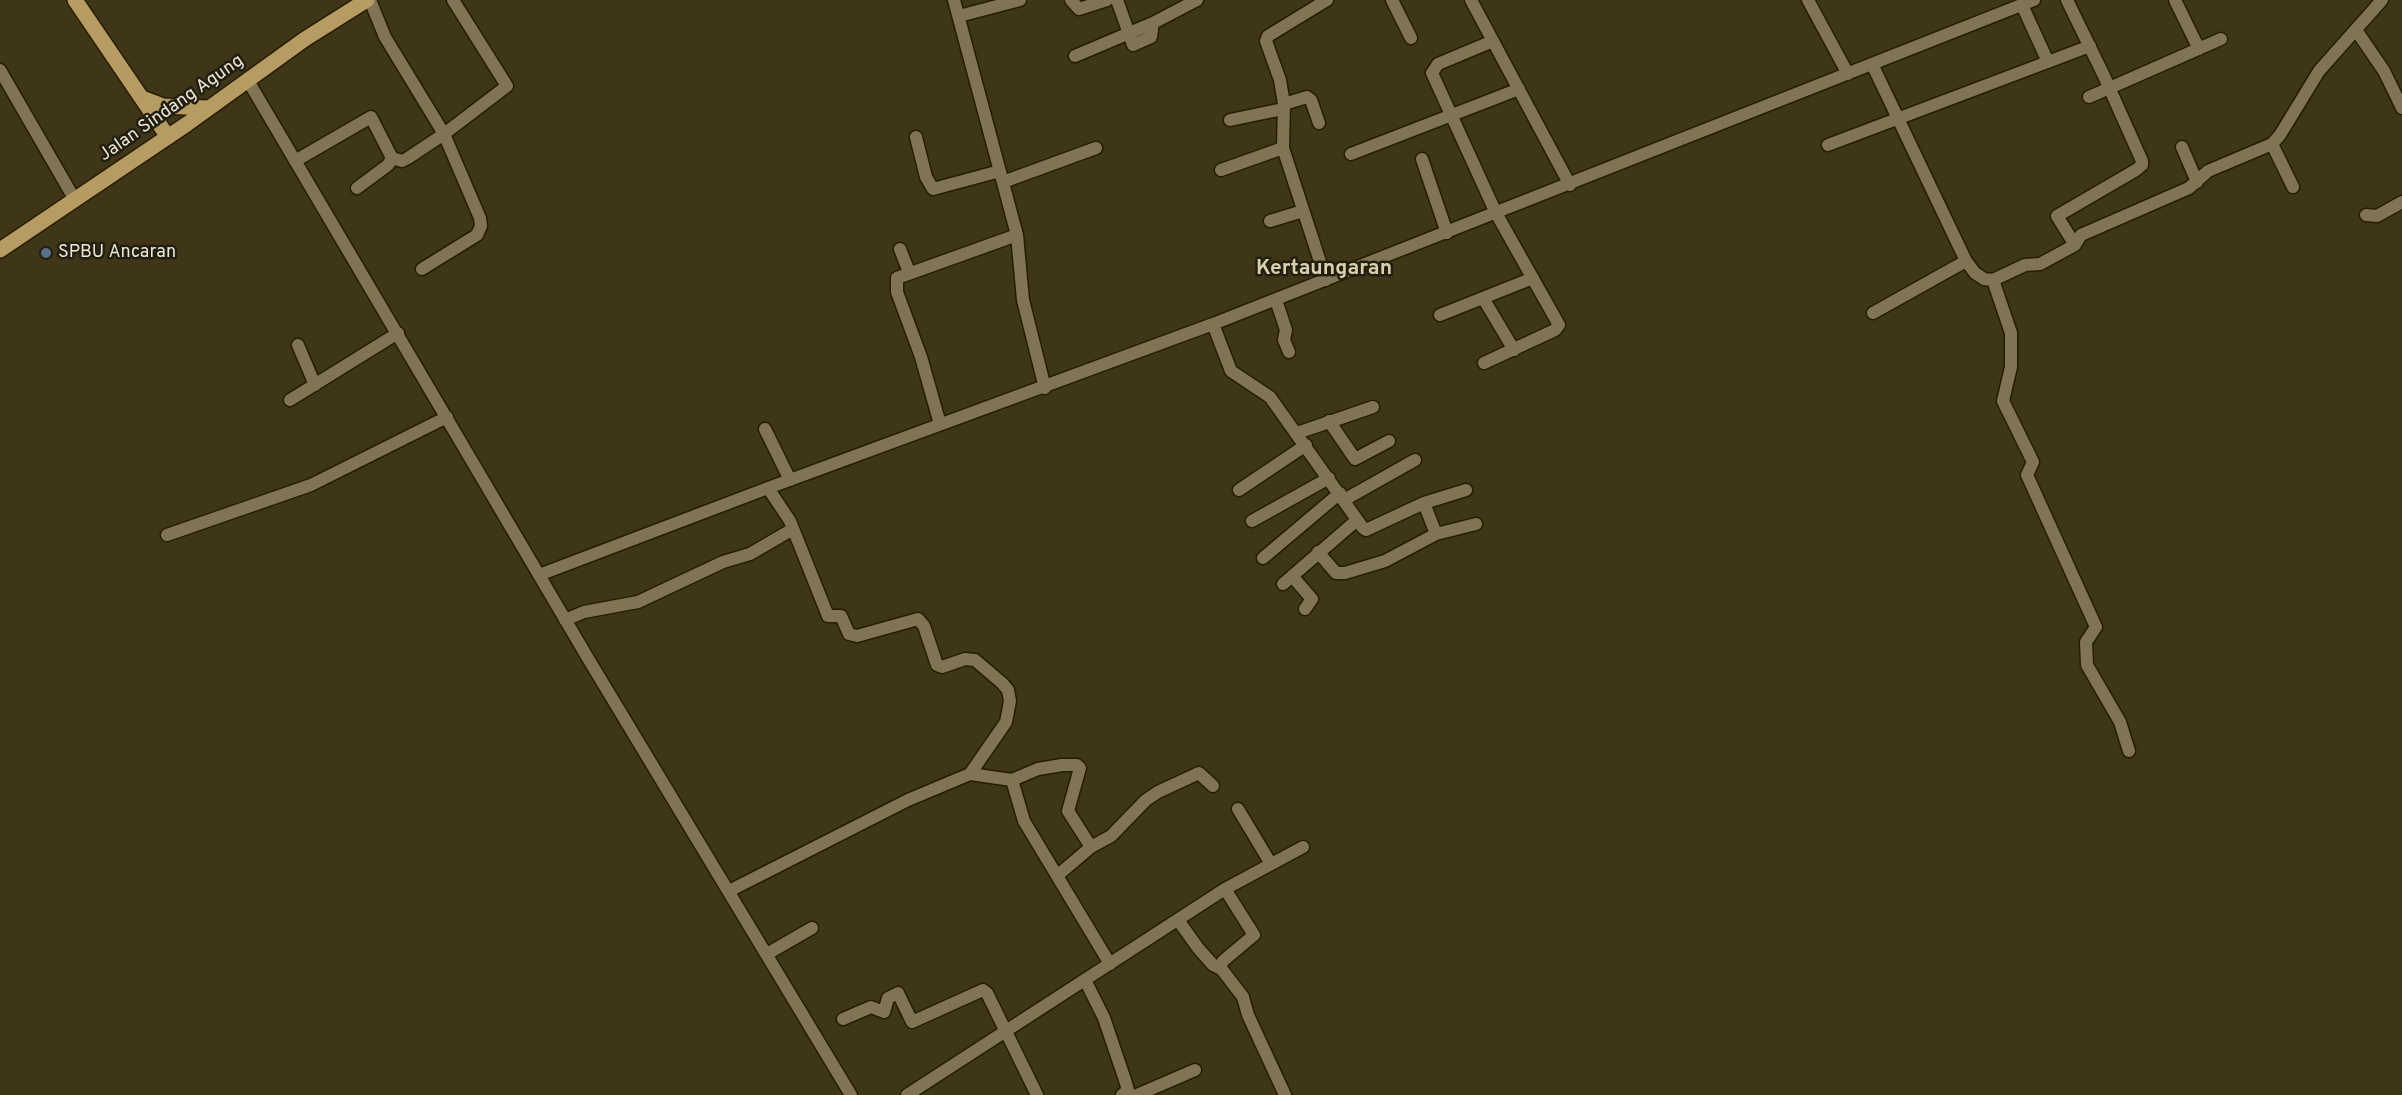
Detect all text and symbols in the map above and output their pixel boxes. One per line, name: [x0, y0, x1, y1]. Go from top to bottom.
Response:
street label: Jalan Sindang Agung: [96, 51, 248, 167]
place label: SPBU Ancaran: [58, 242, 176, 264]
marker: SPBU Ancaran: [39, 246, 53, 260]
district label: Kertaungaran: [1256, 257, 1392, 283]

